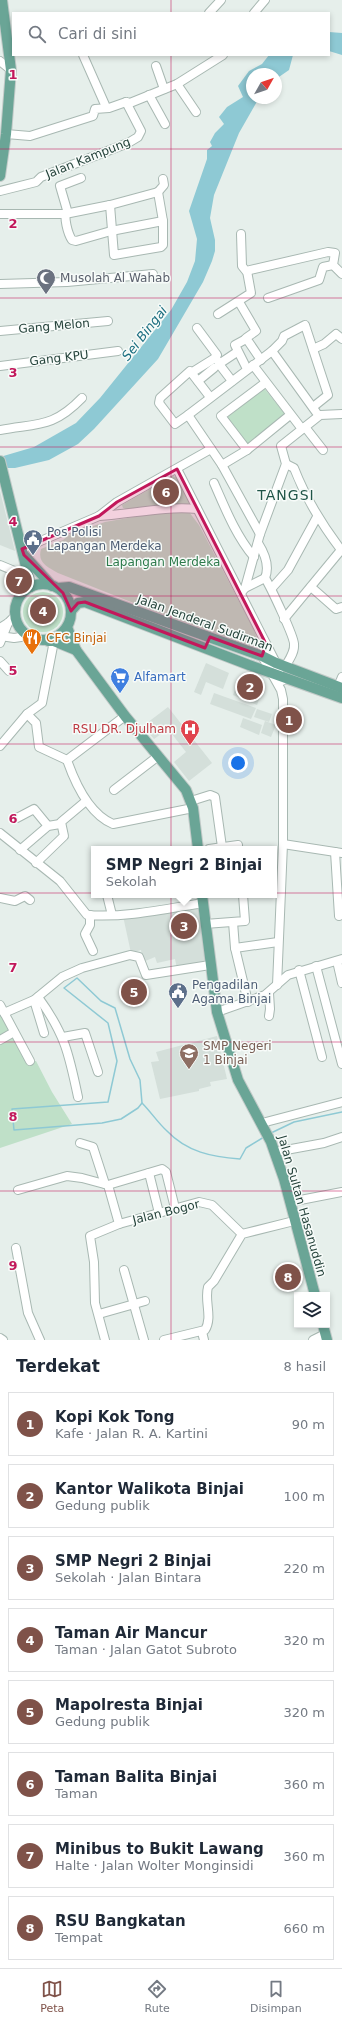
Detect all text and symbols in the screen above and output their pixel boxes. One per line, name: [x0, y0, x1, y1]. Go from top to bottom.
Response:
search box: [12, 12, 330, 56]
icon: search: [26, 23, 48, 45]
text: Cari di sini: [58, 25, 137, 43]
text: 1: [8, 67, 18, 82]
north arrow: [246, 68, 282, 104]
street label: Jalan Kampung: [43, 135, 132, 182]
text: 2: [8, 216, 18, 231]
mosque icon: Musolah Al Wahab: [35, 267, 57, 295]
place label: Musolah Al Wahab: [60, 271, 170, 285]
water label: Sei Bingai: [119, 303, 170, 363]
street label: Gang Melon: [18, 316, 90, 336]
street label: Gang KPU: [29, 347, 89, 369]
text: 3: [8, 365, 18, 380]
pin: 6: [153, 477, 179, 507]
district label: TANGSI: [256, 487, 315, 503]
text: 4: [8, 514, 18, 529]
place label: Pos Polisi Lapangan Merdeka: [47, 525, 162, 553]
public building icon: Pos Polisi Lapangan Merdeka: [22, 528, 44, 556]
park label: Lapangan Merdeka: [106, 555, 220, 569]
pin: 7: [6, 566, 32, 596]
street label: Jalan Jenderal Sudirman: [134, 592, 275, 654]
pin: 4: [30, 596, 56, 626]
restaurant icon: CFC Binjai: [21, 627, 43, 655]
place label: CFC Binjai: [46, 631, 107, 645]
text: 5: [8, 663, 18, 678]
supermarket icon: Alfamart: [109, 666, 131, 694]
place label: Alfamart: [134, 670, 186, 684]
pin: 2: [237, 672, 263, 702]
pin: 1: [276, 705, 302, 735]
hospital icon: RSU DR. Djulham: [179, 718, 201, 746]
place label: RSU DR. Djulham: [73, 722, 176, 736]
your location: [228, 753, 248, 773]
text: 6: [8, 811, 18, 826]
popup: [91, 846, 277, 898]
text: SMP Negri 2 Binjai: [106, 856, 262, 874]
text: Sekolah: [106, 874, 157, 889]
pin: 3: [171, 911, 197, 941]
text: 7: [8, 960, 18, 975]
pin: 5: [121, 977, 147, 1007]
place label: Pengadilan Agama Binjai: [192, 978, 271, 1006]
public building icon: Pengadilan Agama Binjai: [167, 981, 189, 1009]
place label: SMP Negeri 1 Binjai: [203, 1039, 272, 1067]
school or university icon: SMP Negeri 1 Binjai: [178, 1042, 200, 1070]
text: 8: [8, 1109, 18, 1124]
street label: Jalan Sultan Hasanuddin: [275, 1133, 329, 1278]
street label: Jalan Bogor: [130, 1197, 201, 1227]
text: 9: [8, 1258, 18, 1273]
pin: 8: [275, 1262, 301, 1292]
map controls: [294, 1292, 330, 1328]
button: layers: [294, 1292, 330, 1328]
text: Terdekat: [16, 1356, 100, 1376]
text: 8 hasil: [283, 1359, 326, 1374]
text: Kopi Kok Tong: [55, 1408, 175, 1426]
text: 1: [25, 1417, 35, 1432]
text: 90 m: [292, 1417, 325, 1432]
text: Kafe · Jalan R. A. Kartini: [55, 1426, 208, 1441]
text: Kantor Walikota Binjai: [55, 1480, 244, 1498]
text: 2: [25, 1489, 35, 1504]
text: 100 m: [283, 1489, 325, 1504]
text: Gedung publik: [55, 1498, 150, 1513]
text: SMP Negri 2 Binjai: [55, 1552, 212, 1570]
text: 3: [25, 1561, 35, 1576]
text: 220 m: [283, 1561, 325, 1576]
text: Sekolah · Jalan Bintara: [55, 1570, 201, 1585]
text: Taman Air Mancur: [55, 1624, 207, 1642]
text: 4: [25, 1633, 35, 1648]
text: 320 m: [283, 1633, 325, 1648]
text: Taman · Jalan Gatot Subroto: [55, 1642, 237, 1657]
text: Mapolresta Binjai: [55, 1696, 203, 1714]
text: 5: [25, 1705, 35, 1720]
text: 320 m: [283, 1705, 325, 1720]
text: Gedung publik: [55, 1714, 150, 1729]
text: Taman Balita Binjai: [55, 1768, 217, 1786]
text: 6: [25, 1777, 35, 1792]
text: 360 m: [283, 1777, 325, 1792]
text: Taman: [55, 1786, 98, 1801]
text: Minibus to Bukit Lawang: [55, 1840, 264, 1858]
text: 7: [25, 1849, 35, 1864]
text: 360 m: [283, 1849, 325, 1864]
text: Halte · Jalan Wolter Monginsidi: [55, 1858, 254, 1873]
text: RSU Bangkatan: [55, 1912, 186, 1930]
text: 8: [25, 1921, 35, 1936]
text: 660 m: [283, 1921, 325, 1936]
text: Tempat: [55, 1930, 103, 1945]
tab: Peta: [40, 1978, 64, 2015]
tab: Rute: [145, 1978, 170, 2015]
tab: Disimpan: [250, 1978, 302, 2015]

